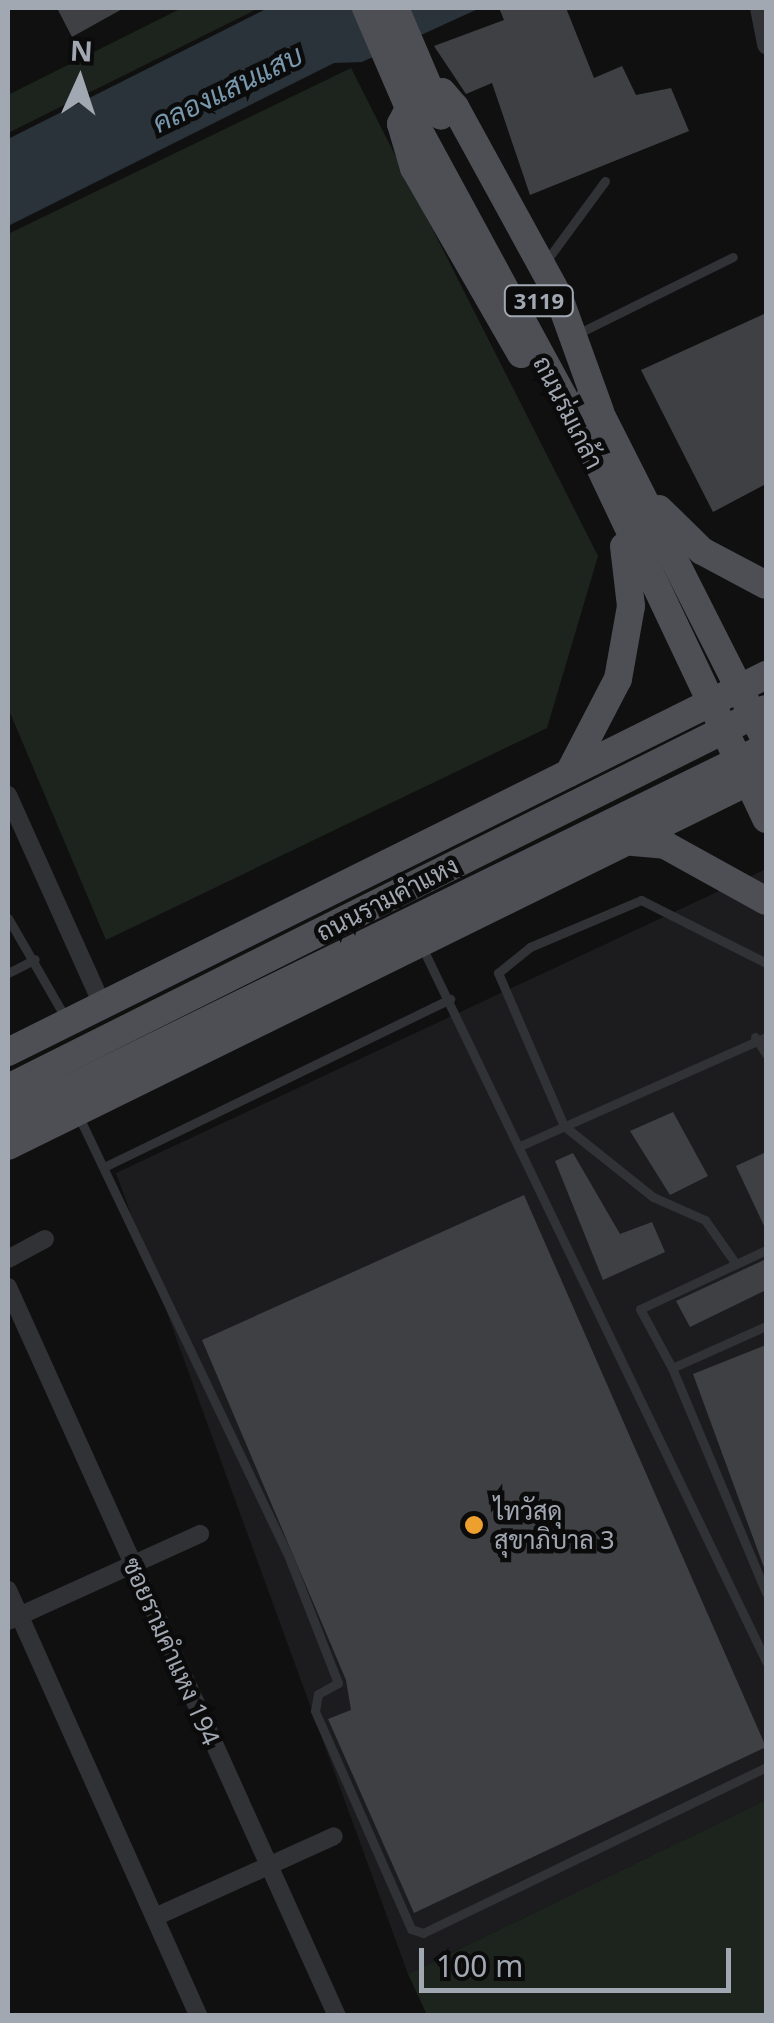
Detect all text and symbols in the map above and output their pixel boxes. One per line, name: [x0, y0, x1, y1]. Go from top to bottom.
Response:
north arrow: [30, 30, 130, 130]
text: N: [69, 30, 94, 70]
water label: คลองแสนแสบ: [146, 37, 308, 139]
road number: 3119: [502, 284, 576, 318]
street label: ถนนร่มเกล้า: [528, 351, 610, 473]
street label: ถนนรามคำแหง: [311, 849, 463, 947]
place label: ไทวัสดุ สุขาภิบาล 3: [494, 1496, 614, 1555]
marker: ไทวัสดุ สุขาภิบาล 3: [463, 1514, 485, 1536]
street label: ซอยรามคำแหง 194: [117, 1553, 227, 1749]
scale bar: [424, 1928, 736, 1990]
text: 100 m: [436, 1945, 523, 1986]

